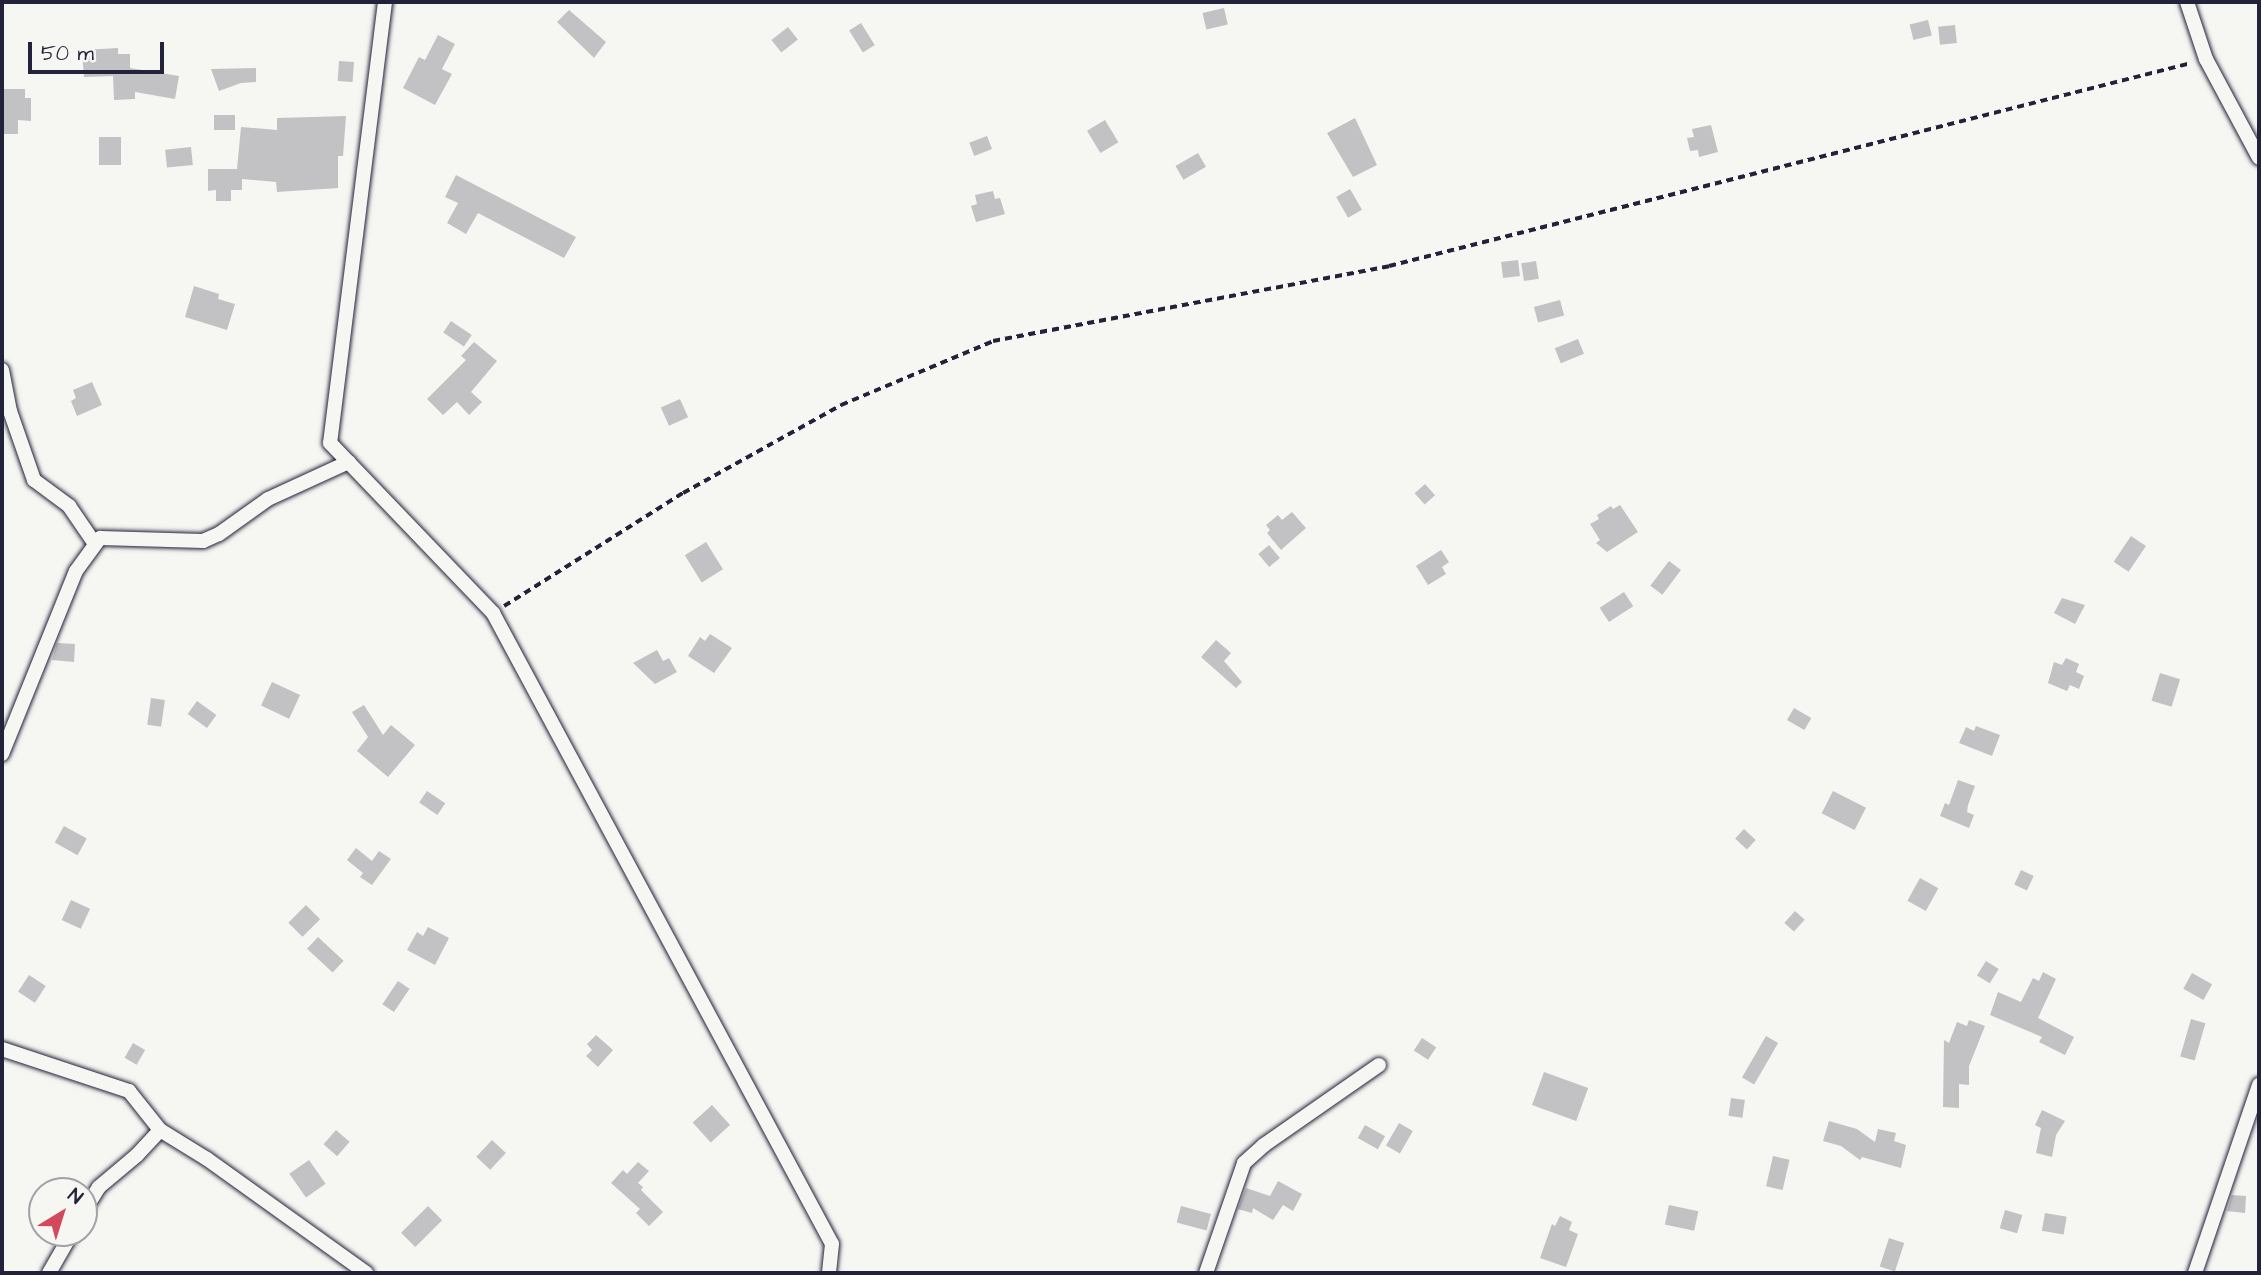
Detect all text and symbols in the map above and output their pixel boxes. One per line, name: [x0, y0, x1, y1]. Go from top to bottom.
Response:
scale bar: [32, 28, 168, 72]
text: 50 m: [41, 39, 94, 68]
north arrow: [28, 1177, 98, 1247]
text: N: [62, 1182, 88, 1211]

